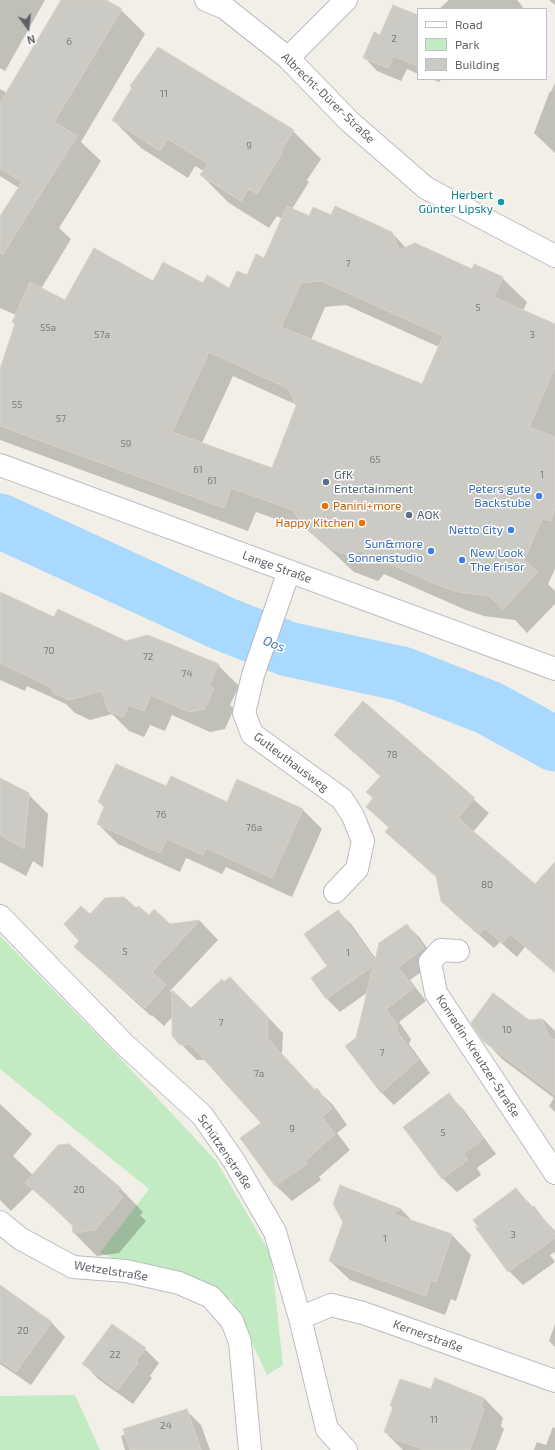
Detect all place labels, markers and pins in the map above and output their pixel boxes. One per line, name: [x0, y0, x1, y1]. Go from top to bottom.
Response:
place label: Herbert Günter Lipsky: [418, 188, 493, 216]
marker: Herbert Günter Lipsky: [496, 197, 506, 207]
place label: GfK Entertainment: [334, 468, 413, 496]
marker: GfK Entertainment: [321, 477, 331, 487]
place label: Peters gute Backstube: [468, 482, 531, 510]
marker: Peters gute Backstube: [534, 491, 544, 501]
place label: Panini+more: [333, 499, 402, 513]
marker: Panini+more: [320, 501, 330, 511]
place label: AOK: [417, 508, 440, 522]
marker: AOK: [404, 510, 414, 520]
place label: Happy Kitchen: [276, 516, 354, 530]
marker: Happy Kitchen: [357, 518, 367, 528]
place label: Netto City: [449, 523, 503, 537]
marker: Netto City: [506, 525, 516, 535]
place label: Sun&more Sonnenstudio: [348, 537, 423, 565]
marker: Sun&more Sonnenstudio: [426, 546, 436, 556]
place label: New Look The Frisör: [470, 546, 525, 574]
marker: New Look The Frisör: [457, 555, 467, 565]

